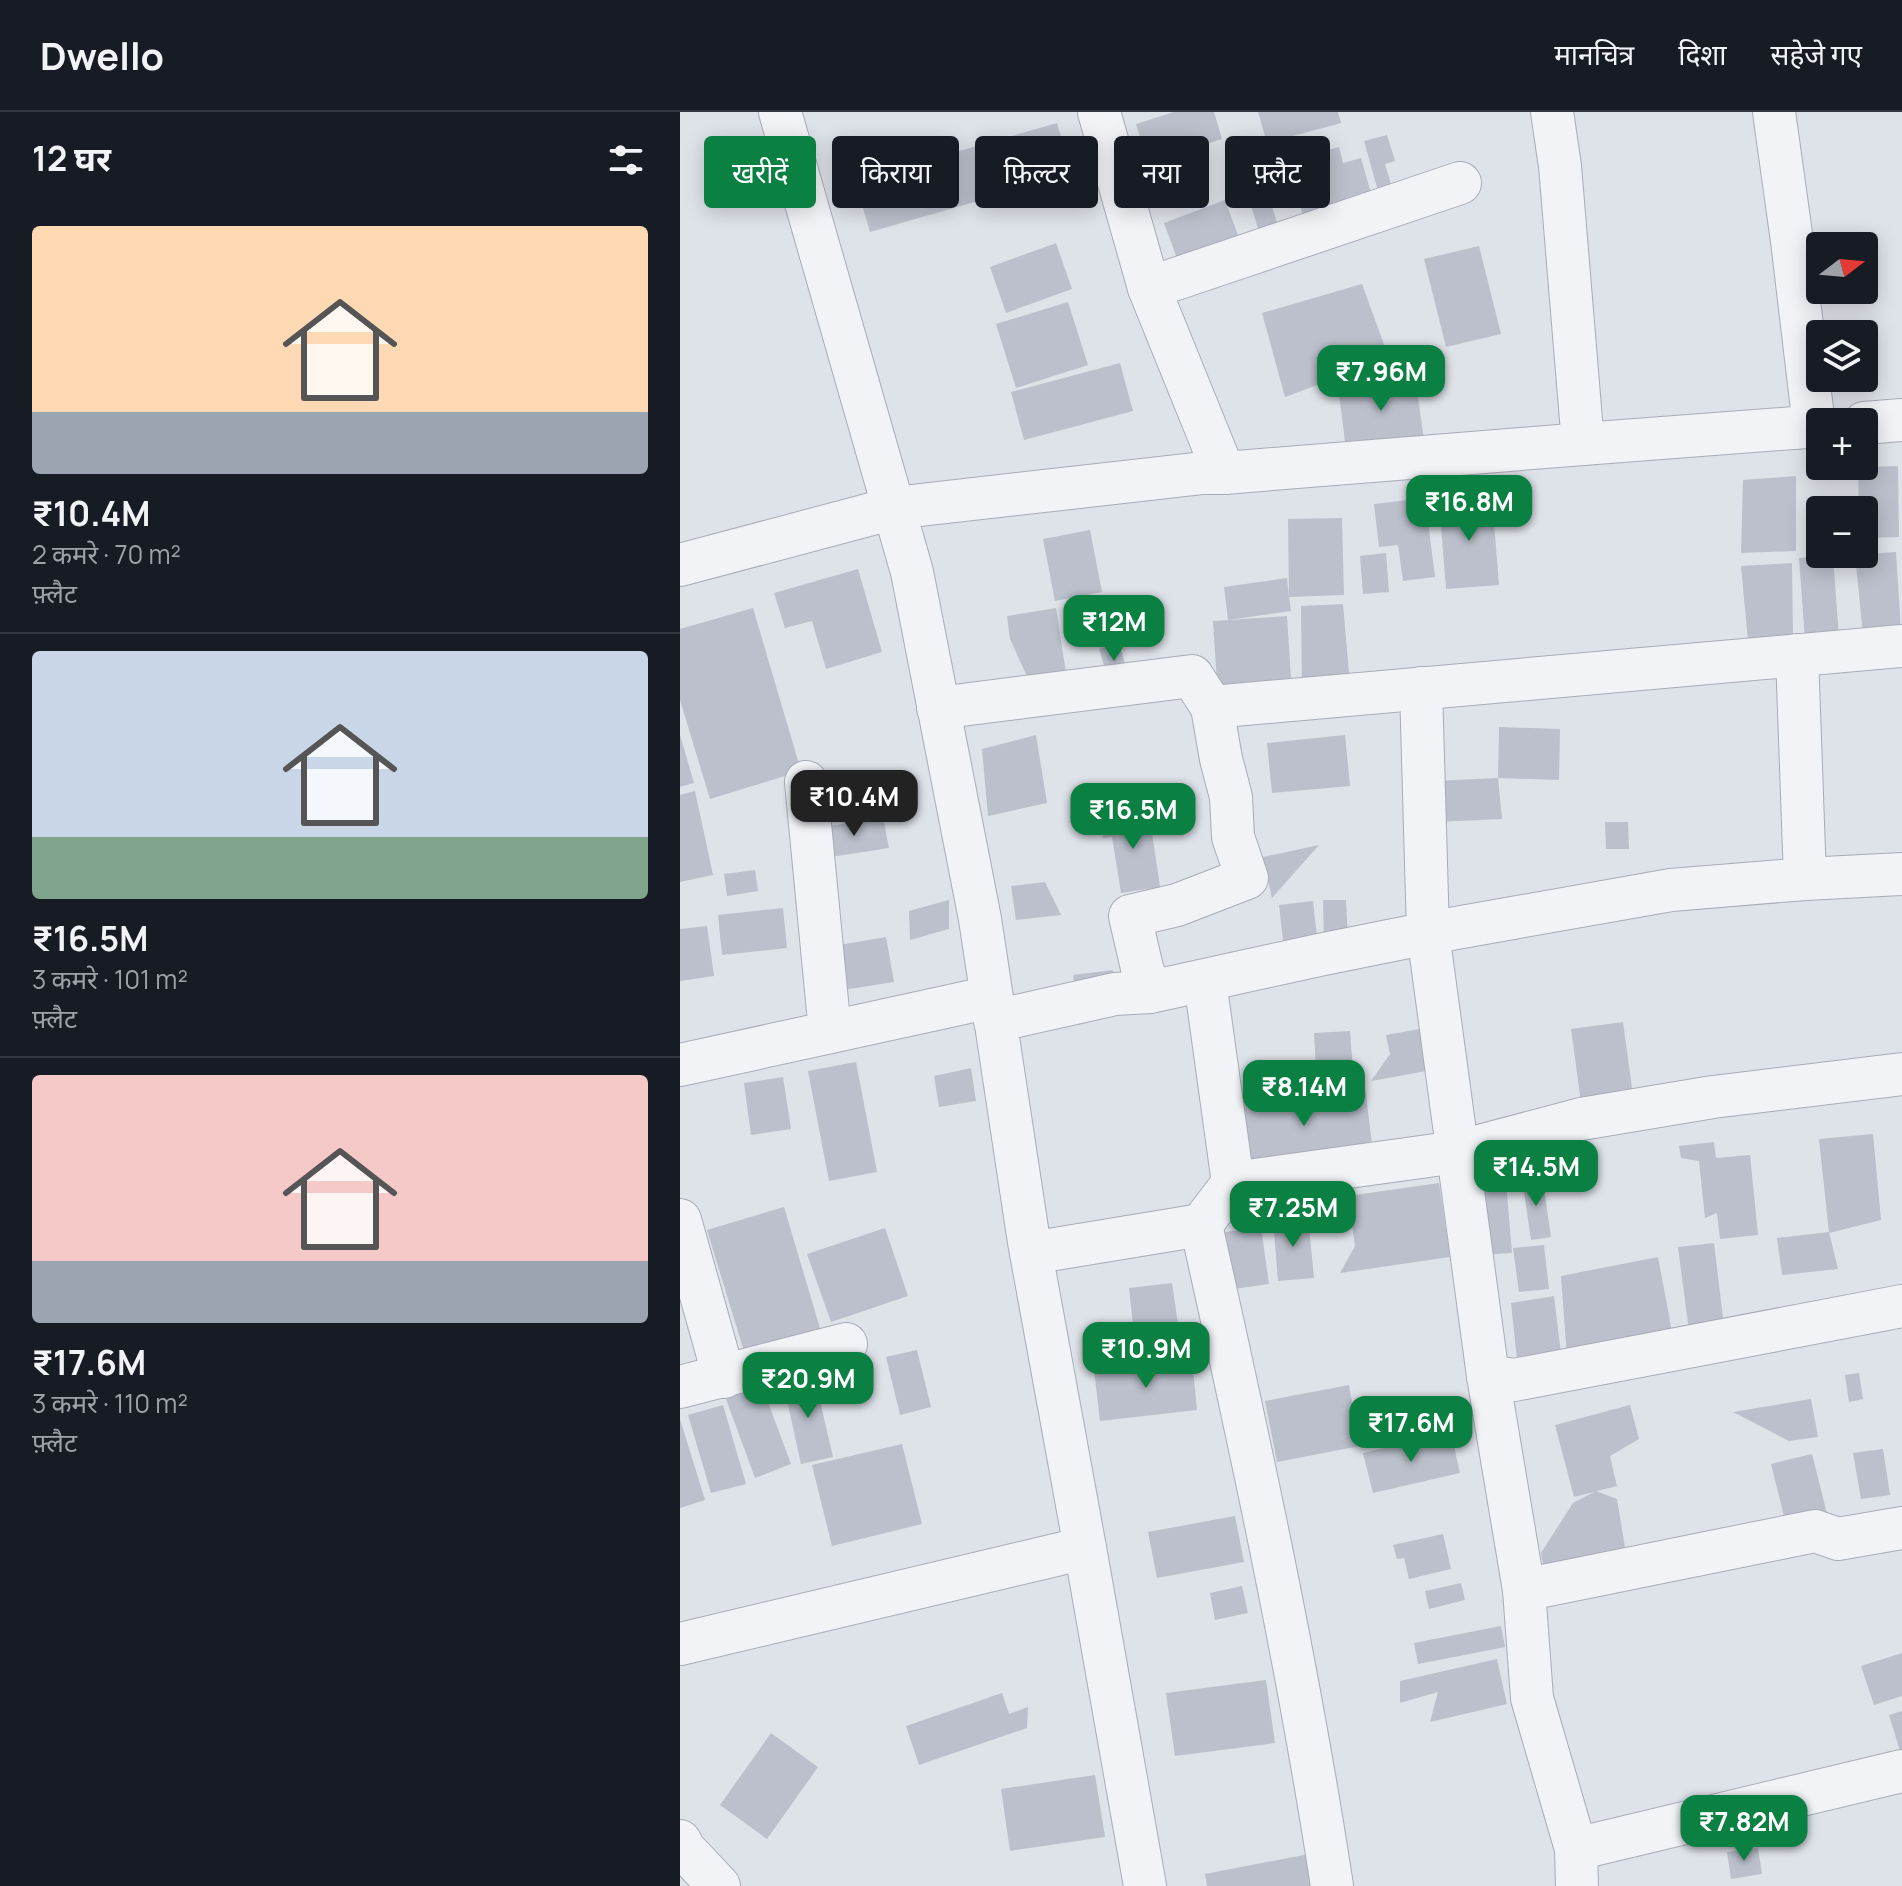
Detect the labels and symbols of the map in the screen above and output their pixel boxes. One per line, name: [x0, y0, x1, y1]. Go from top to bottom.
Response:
north arrow: [1806, 232, 1878, 304]
pin: ₹7.96M: [1316, 345, 1446, 413]
pin: ₹16.8M: [1404, 475, 1534, 543]
pin: ₹12M: [1067, 595, 1161, 663]
pin: ₹10.4M: [789, 770, 919, 838]
pin: ₹16.5M: [1068, 783, 1198, 851]
pin: ₹8.14M: [1239, 1060, 1369, 1128]
pin: ₹14.5M: [1471, 1140, 1601, 1208]
pin: ₹7.25M: [1228, 1181, 1358, 1249]
pin: ₹10.9M: [1081, 1322, 1211, 1390]
pin: ₹20.9M: [743, 1352, 873, 1420]
pin: ₹17.6M: [1346, 1396, 1476, 1464]
pin: ₹7.82M: [1679, 1795, 1809, 1863]

